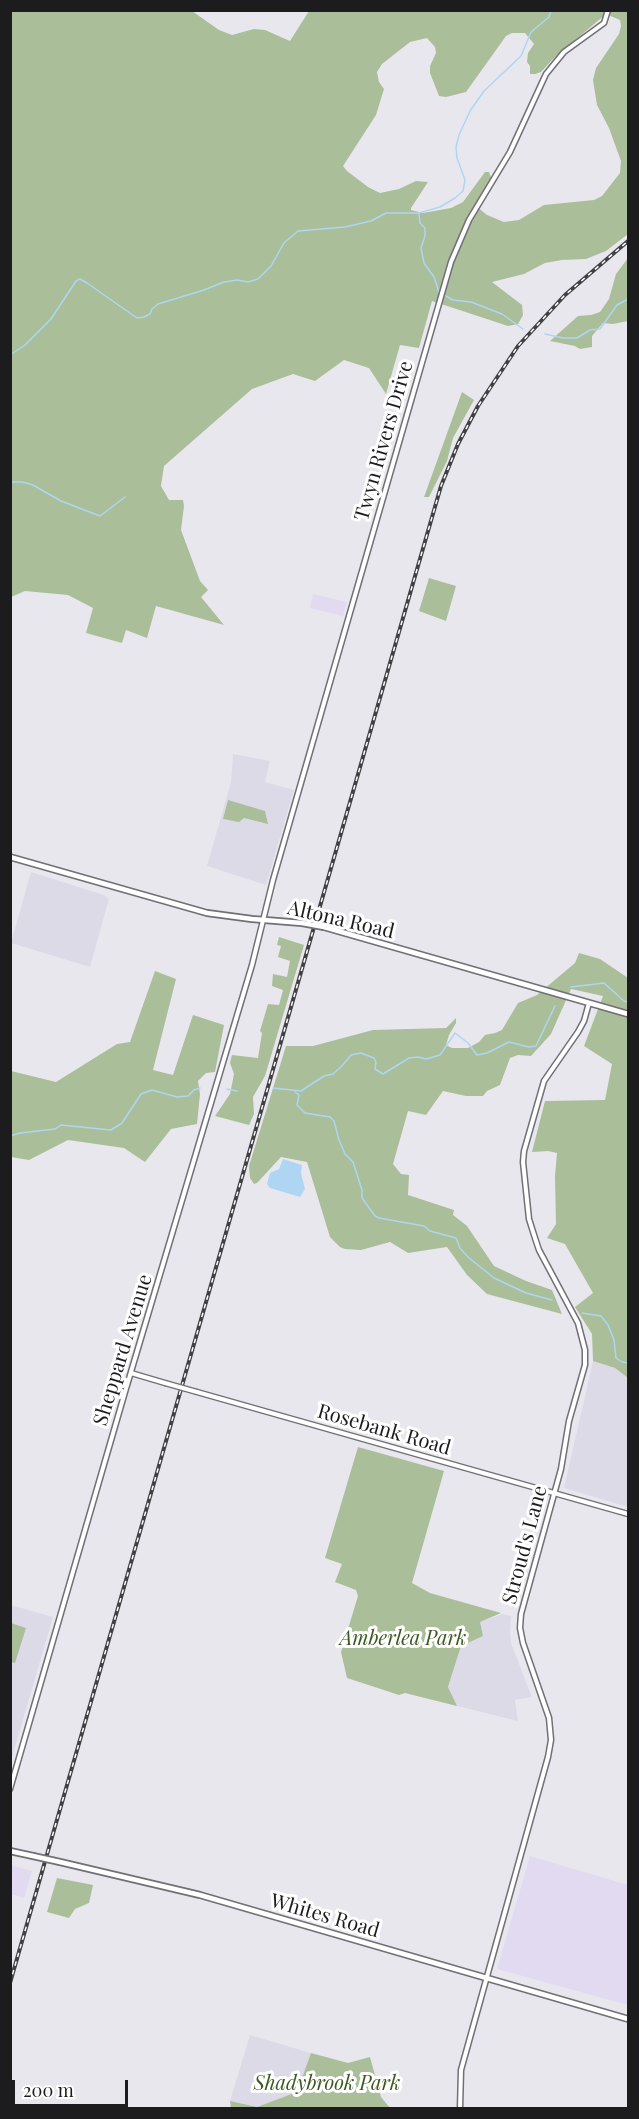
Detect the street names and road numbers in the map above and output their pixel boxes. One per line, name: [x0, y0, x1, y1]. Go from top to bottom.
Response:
street label: Twyn Rivers Drive: [350, 358, 418, 524]
street label: Altona Road: [285, 896, 397, 944]
street label: Sheppard Avenue: [89, 1271, 157, 1429]
street label: Rosebank Road: [315, 1399, 453, 1461]
street label: Stroud's Lane: [498, 1483, 552, 1607]
street label: Whites Road: [268, 1889, 382, 1943]

